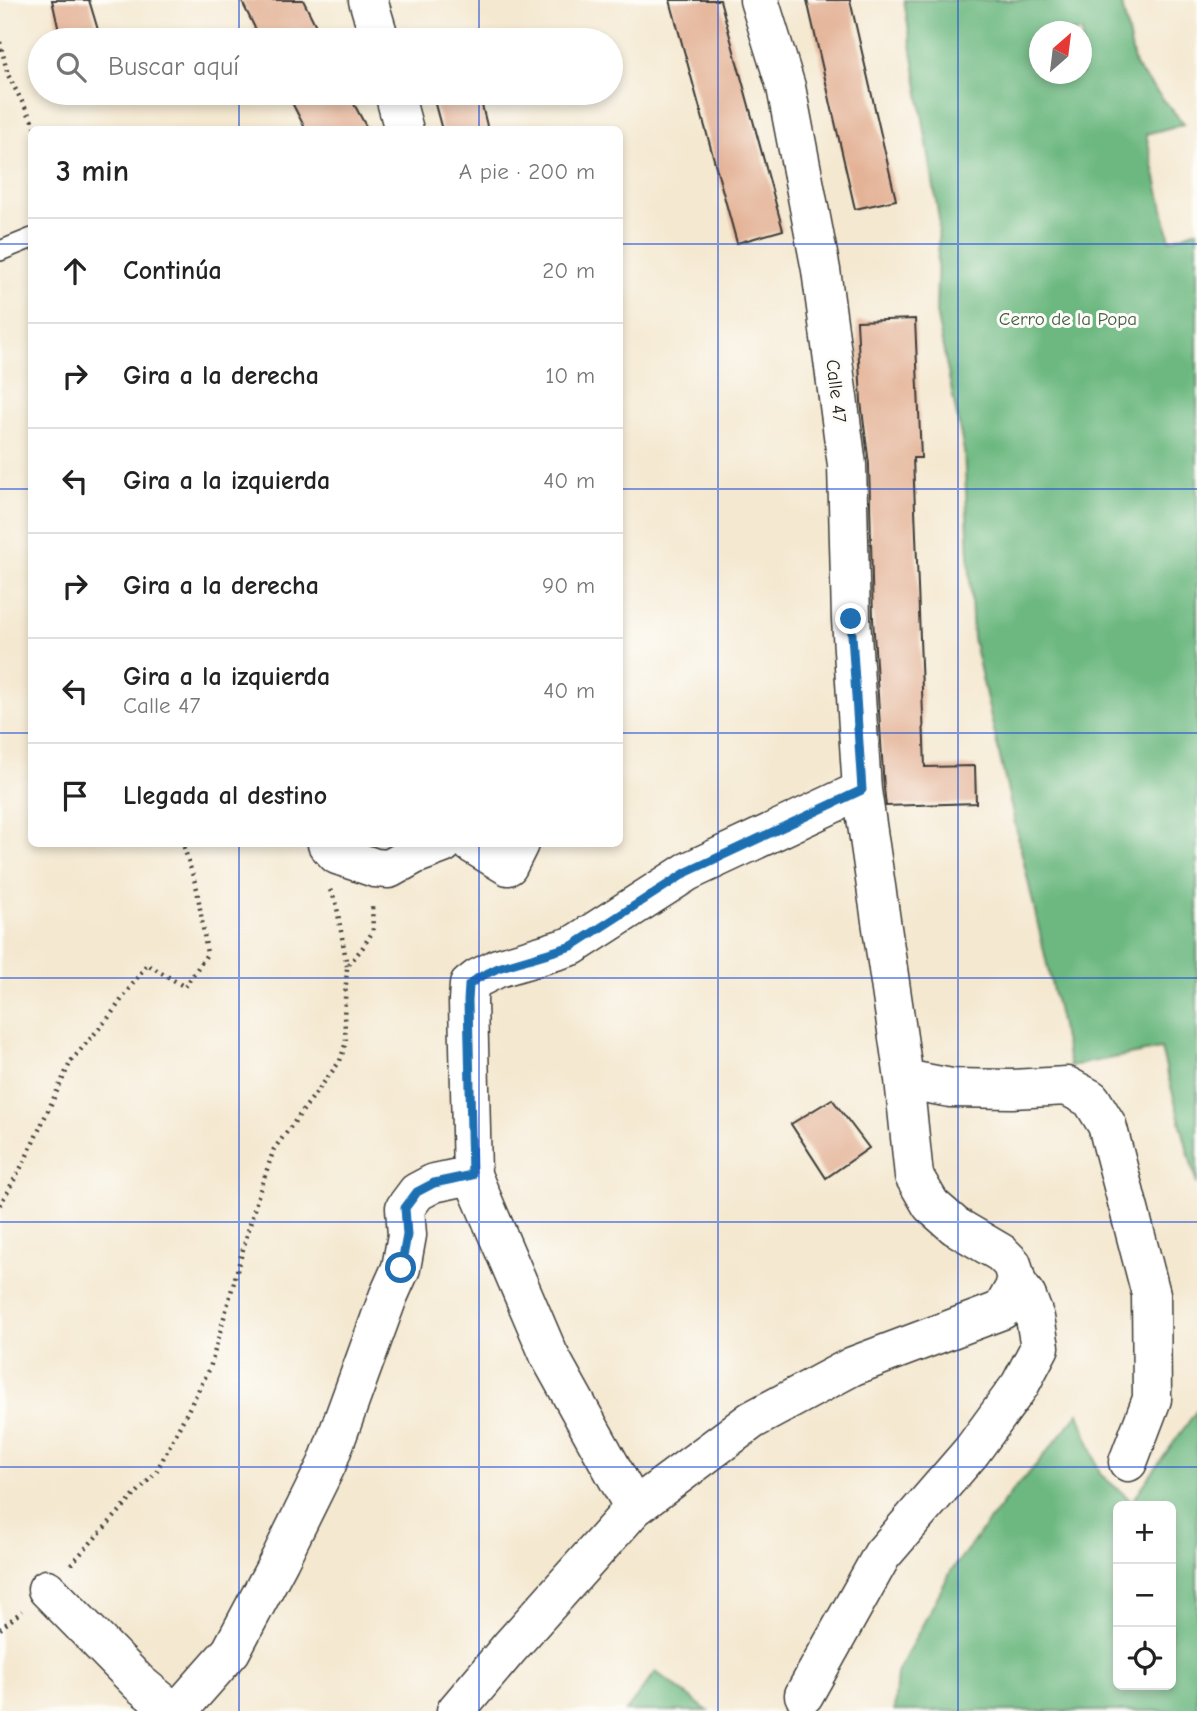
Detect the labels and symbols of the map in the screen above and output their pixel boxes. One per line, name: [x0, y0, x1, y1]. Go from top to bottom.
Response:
north arrow: [1029, 21, 1092, 84]
park label: Cerro de la Popa: [999, 308, 1137, 330]
street label: Calle 47: [821, 358, 851, 424]
route end: [835, 603, 866, 634]
route start: [385, 1252, 416, 1283]

